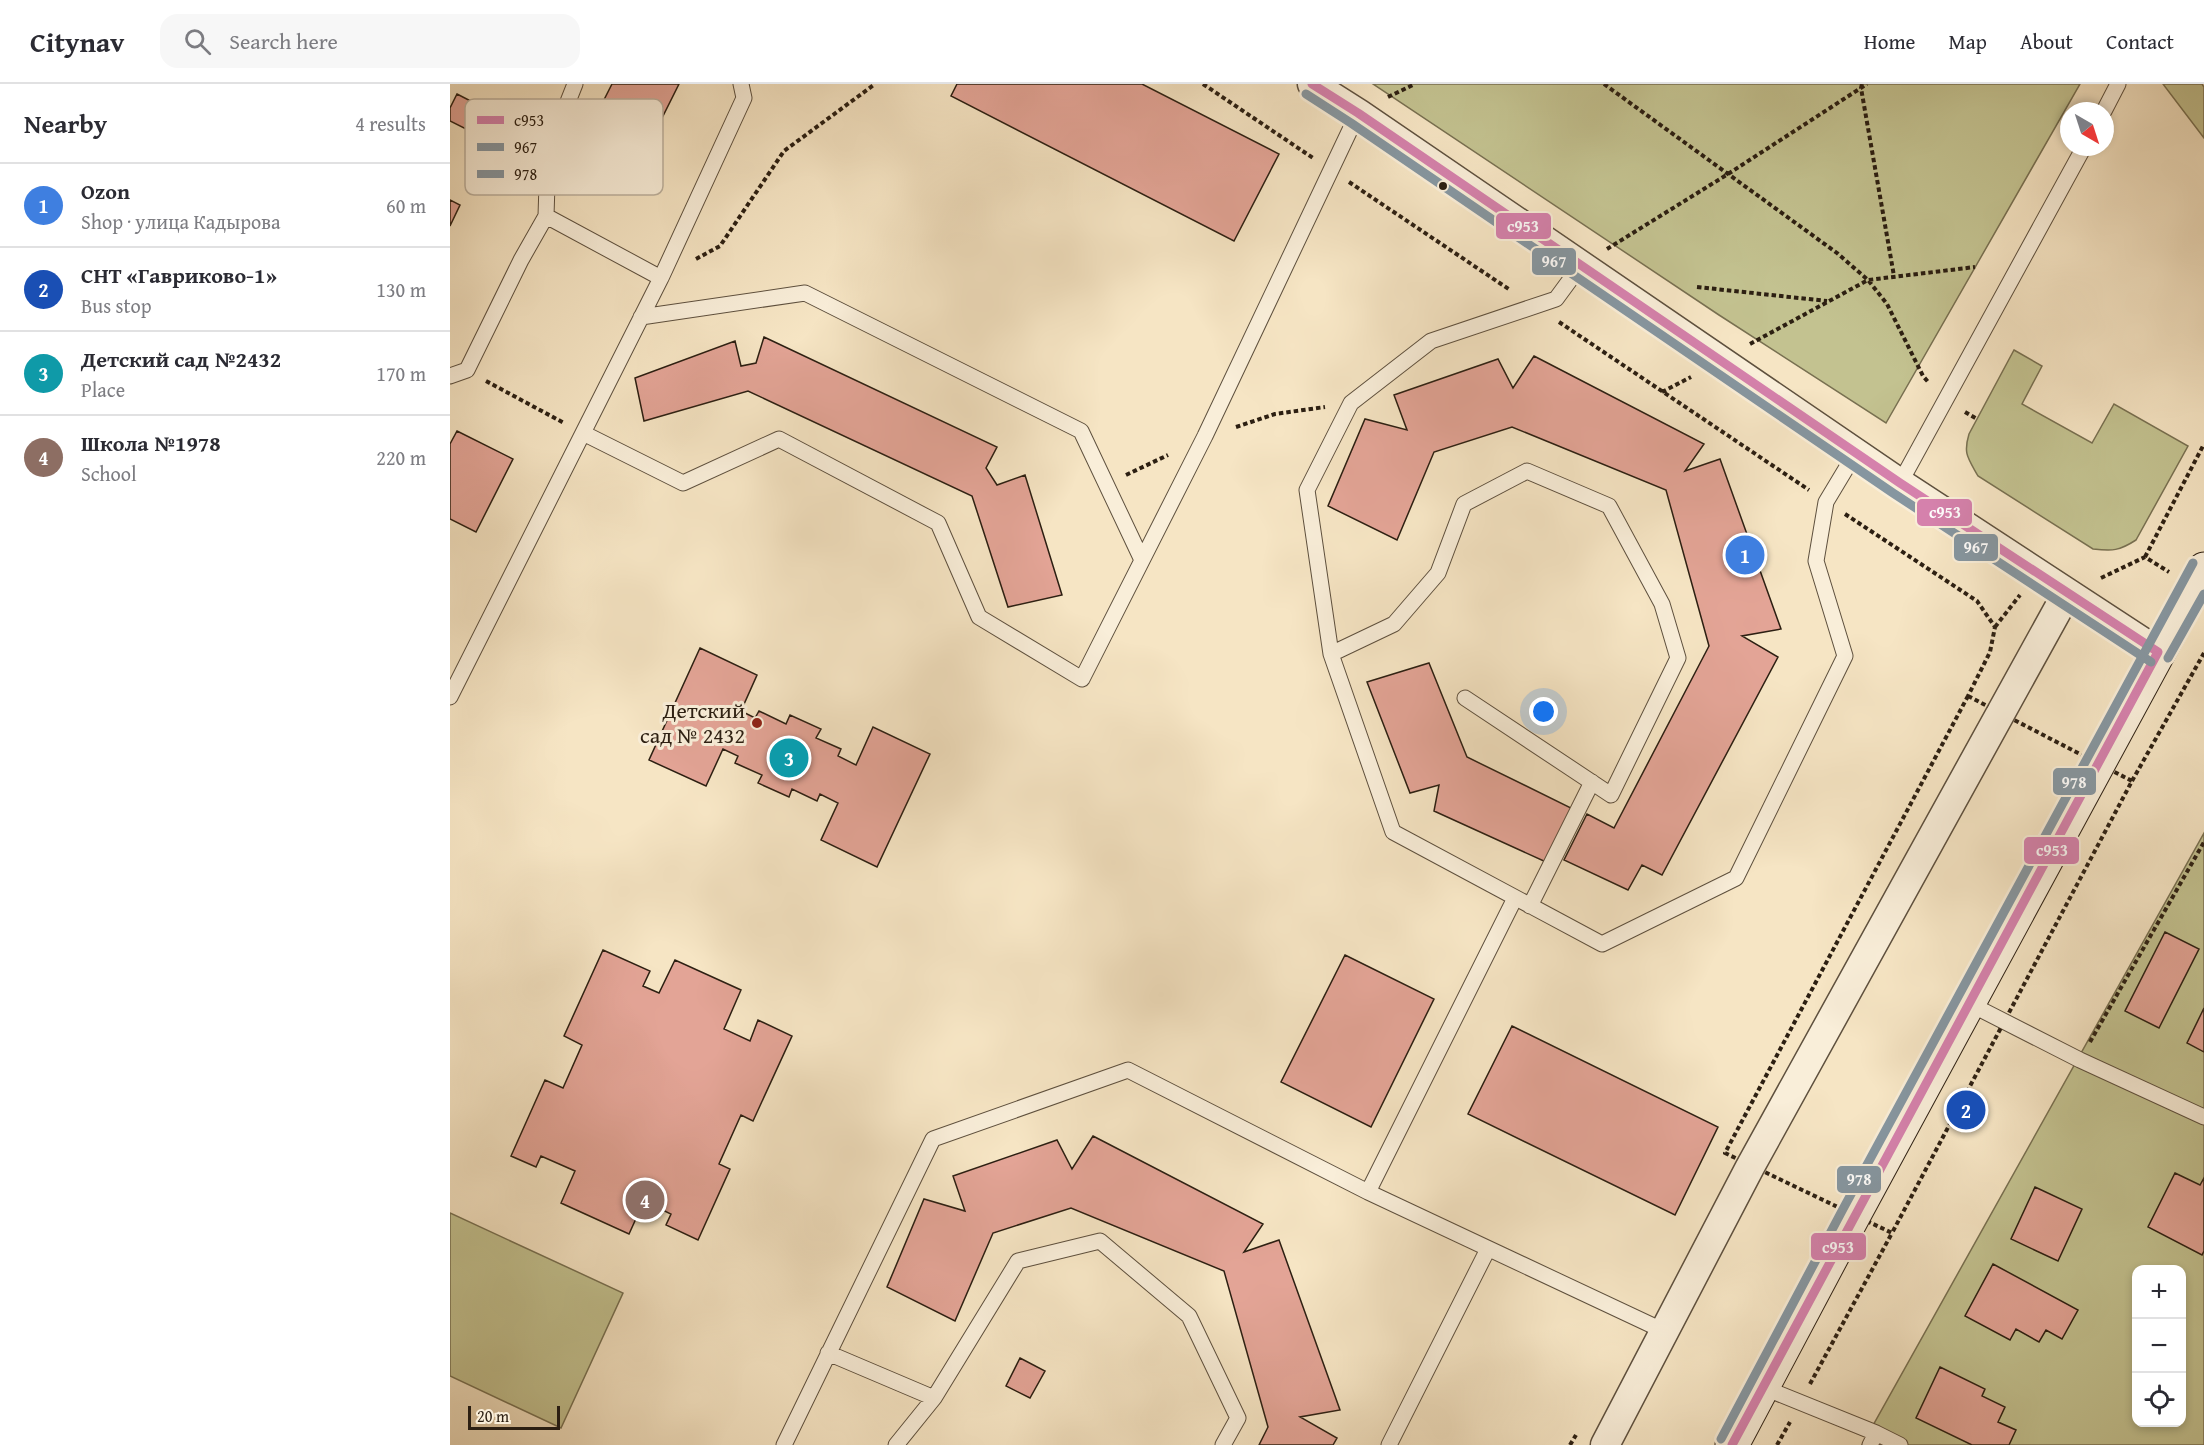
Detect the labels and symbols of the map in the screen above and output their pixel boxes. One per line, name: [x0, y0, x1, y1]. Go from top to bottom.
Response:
legend: [465, 99, 663, 195]
north arrow: [2060, 102, 2114, 156]
text: с953: [514, 108, 544, 132]
text: 967: [514, 135, 537, 159]
text: 978: [514, 162, 537, 186]
unlabelled marker: [1437, 180, 1449, 192]
line badge: с953: [1495, 212, 1552, 240]
text: с953: [1507, 214, 1539, 238]
line badge: 967: [1531, 247, 1577, 276]
text: 967: [1542, 249, 1566, 273]
line badge: с953: [1916, 498, 1973, 527]
text: с953: [1929, 500, 1961, 524]
pin: 1: [1726, 532, 1764, 578]
line badge: 967: [1953, 533, 1999, 562]
text: 967: [1964, 535, 1988, 559]
place label: Детский сад № 2432: [640, 694, 745, 751]
your location: [1529, 697, 1558, 726]
marker: Детский сад № 2432: [750, 716, 764, 730]
pin: 3: [770, 736, 808, 780]
line badge: 978: [2052, 767, 2097, 796]
text: 978: [2062, 770, 2086, 794]
line badge: с953: [2023, 836, 2080, 865]
text: с953: [2036, 838, 2068, 862]
pin: 2: [1946, 1088, 1986, 1132]
line badge: 978: [1836, 1165, 1882, 1194]
text: 978: [1847, 1167, 1871, 1191]
pin: 4: [626, 1178, 664, 1222]
line badge: с953: [1810, 1232, 1867, 1261]
text: с953: [1822, 1235, 1854, 1259]
scale bar: [468, 1403, 560, 1430]

